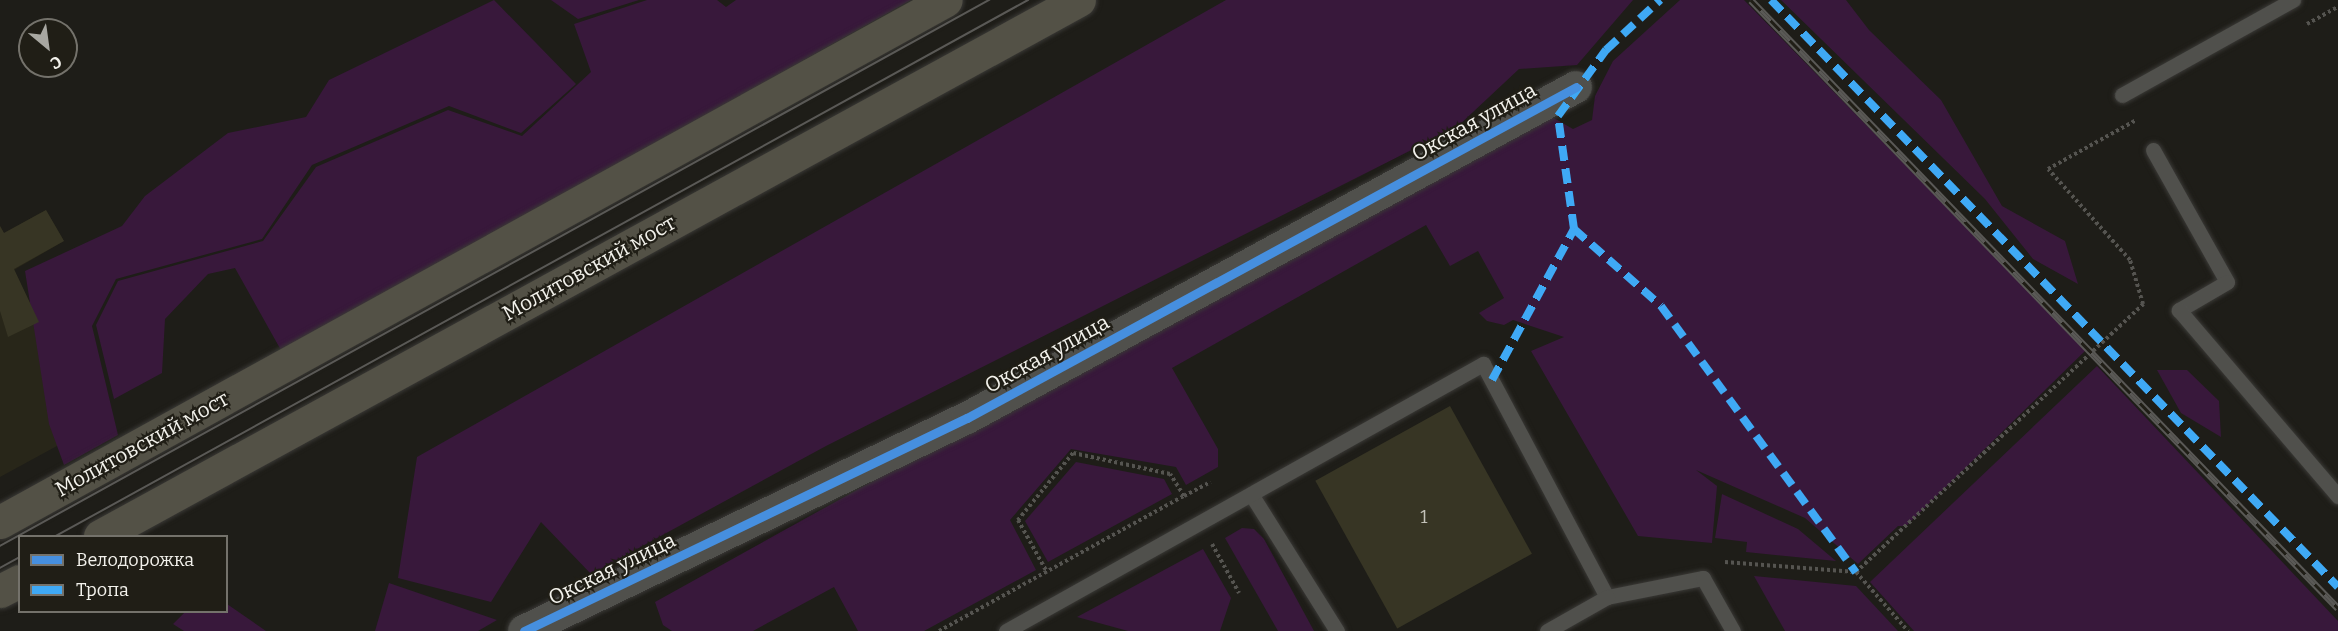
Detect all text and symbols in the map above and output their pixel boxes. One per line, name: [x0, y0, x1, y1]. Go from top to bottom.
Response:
north arrow: [18, 18, 78, 78]
text: С: [47, 52, 65, 73]
street label: Окская улица: [1407, 77, 1541, 167]
street label: Молитовский мост: [498, 210, 680, 326]
street label: Окская улица: [980, 309, 1114, 399]
street label: Молитовский мост: [51, 386, 233, 502]
house number: 1: [1420, 506, 1428, 528]
street label: Окская улица: [544, 527, 680, 611]
legend: [18, 535, 228, 613]
text: Велодорожка: [76, 549, 194, 571]
text: Тропа: [76, 579, 129, 601]

